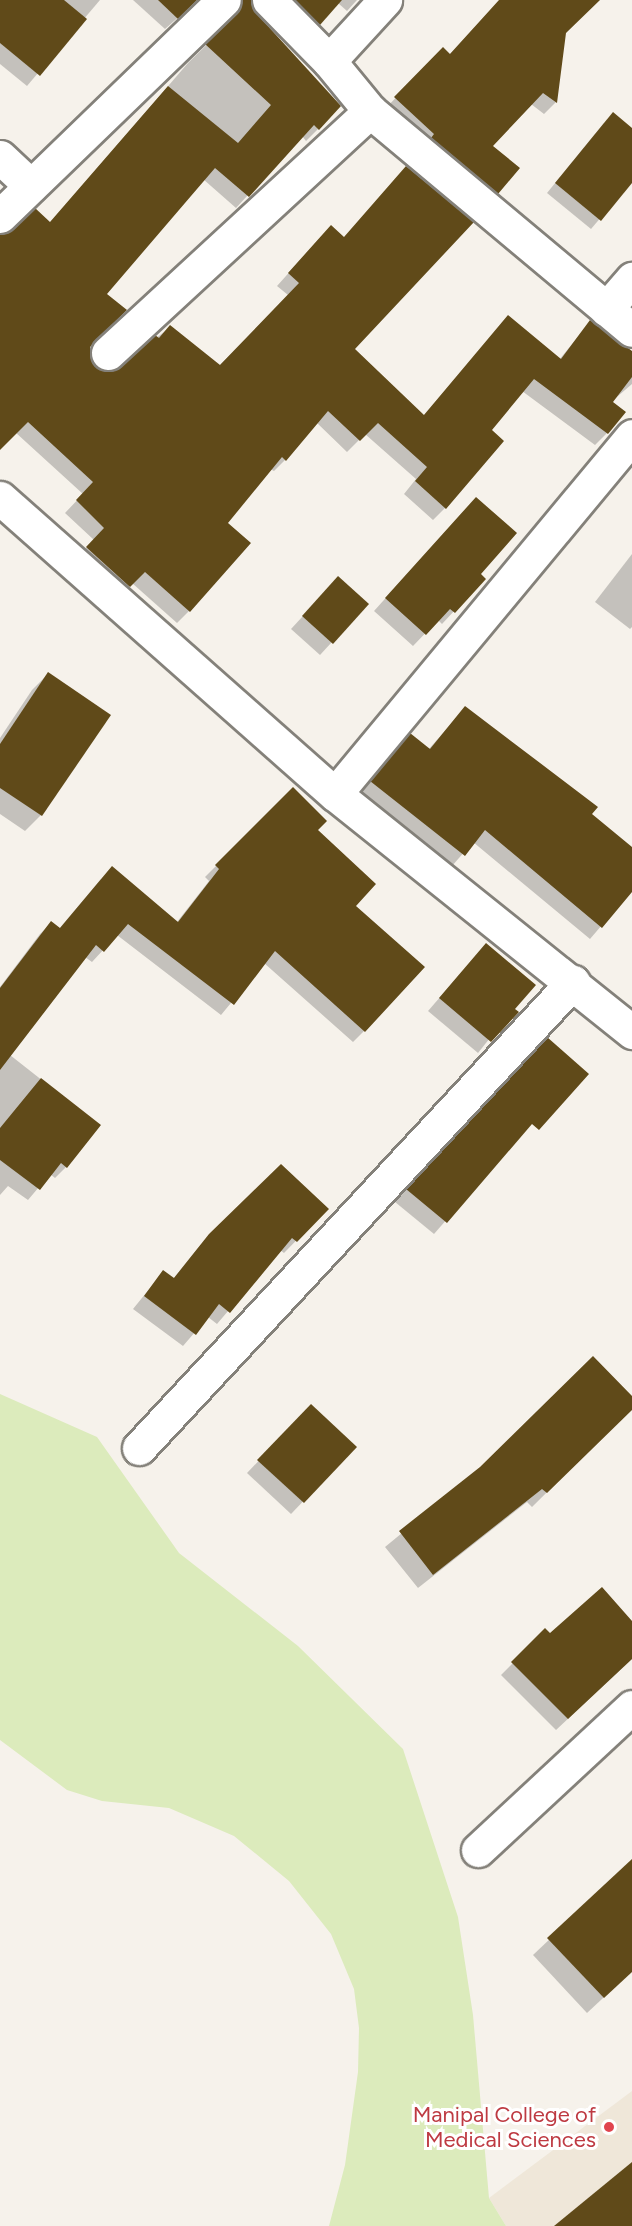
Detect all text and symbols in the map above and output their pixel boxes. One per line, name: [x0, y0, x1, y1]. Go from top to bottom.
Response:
place label: Manipal College of Medical Sciences: [413, 2101, 596, 2152]
marker: Manipal College of Medical Sciences: [600, 2118, 618, 2136]

